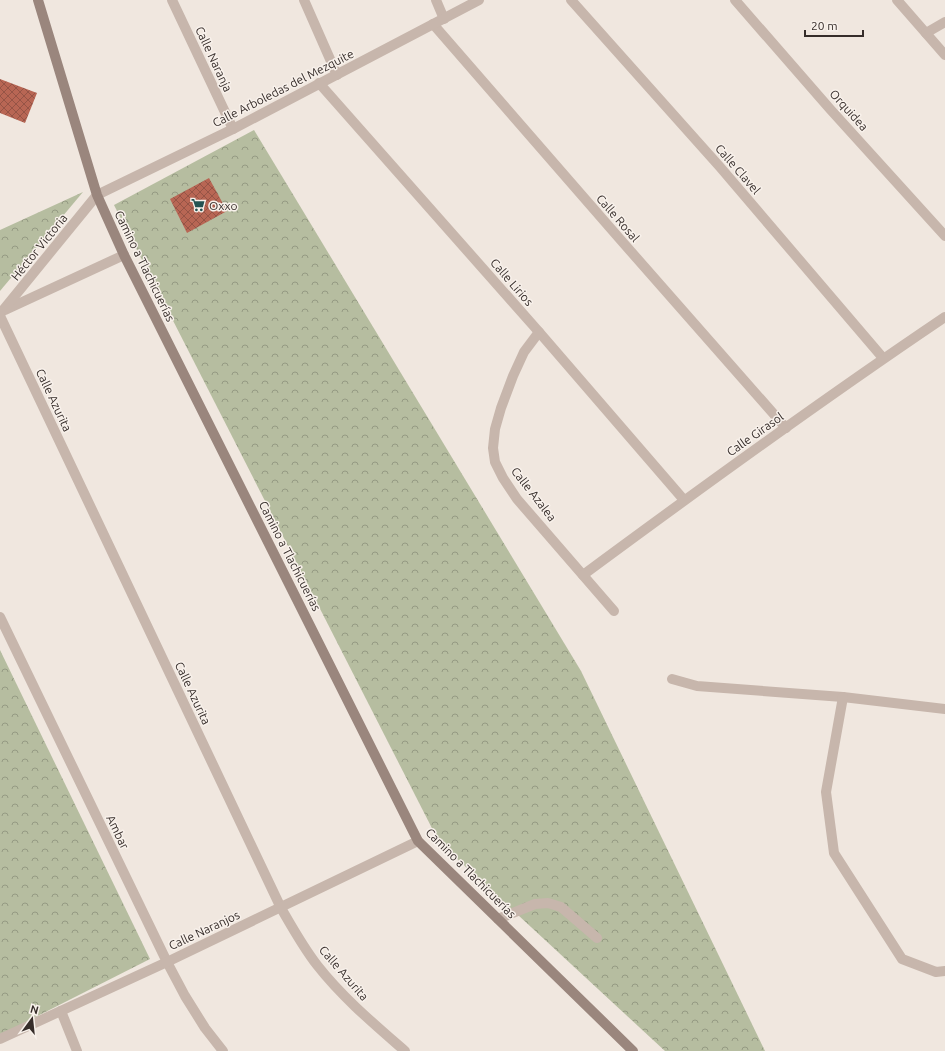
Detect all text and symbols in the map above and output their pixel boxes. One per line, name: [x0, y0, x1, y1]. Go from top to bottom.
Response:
scale bar: [805, 12, 863, 38]
text: 20 m: [811, 19, 838, 32]
street label: Calle Naranja: [193, 24, 235, 94]
street label: Calle Arboledas del Mezquite: [210, 47, 356, 129]
street label: Orquidea: [827, 87, 871, 133]
street label: Calle Clavel: [713, 142, 763, 196]
street label: Calle Rosal: [594, 192, 642, 244]
supermarket icon: Oxxo: [190, 197, 206, 213]
place label: Oxxo: [209, 199, 238, 212]
street label: Camino a Tlachicuerías: [113, 208, 177, 324]
street label: Héctor Victoria: [8, 211, 70, 283]
street label: Calle Lirios: [488, 256, 536, 308]
street label: Calle Azurita: [34, 366, 74, 434]
street label: Calle Girasol: [724, 410, 786, 458]
street label: Calle Azalea: [509, 464, 559, 524]
street label: Camino a Tlachicuerías: [257, 499, 323, 613]
street label: Calle Azurita: [173, 659, 213, 727]
street label: Ambar: [104, 813, 132, 851]
street label: Camino a Tlachicuerías: [423, 825, 519, 921]
street label: Calle Naranjos: [167, 908, 241, 952]
street label: Calle Azurita: [317, 943, 371, 1003]
north arrow: [12, 999, 52, 1039]
text: N: [29, 1002, 40, 1016]

